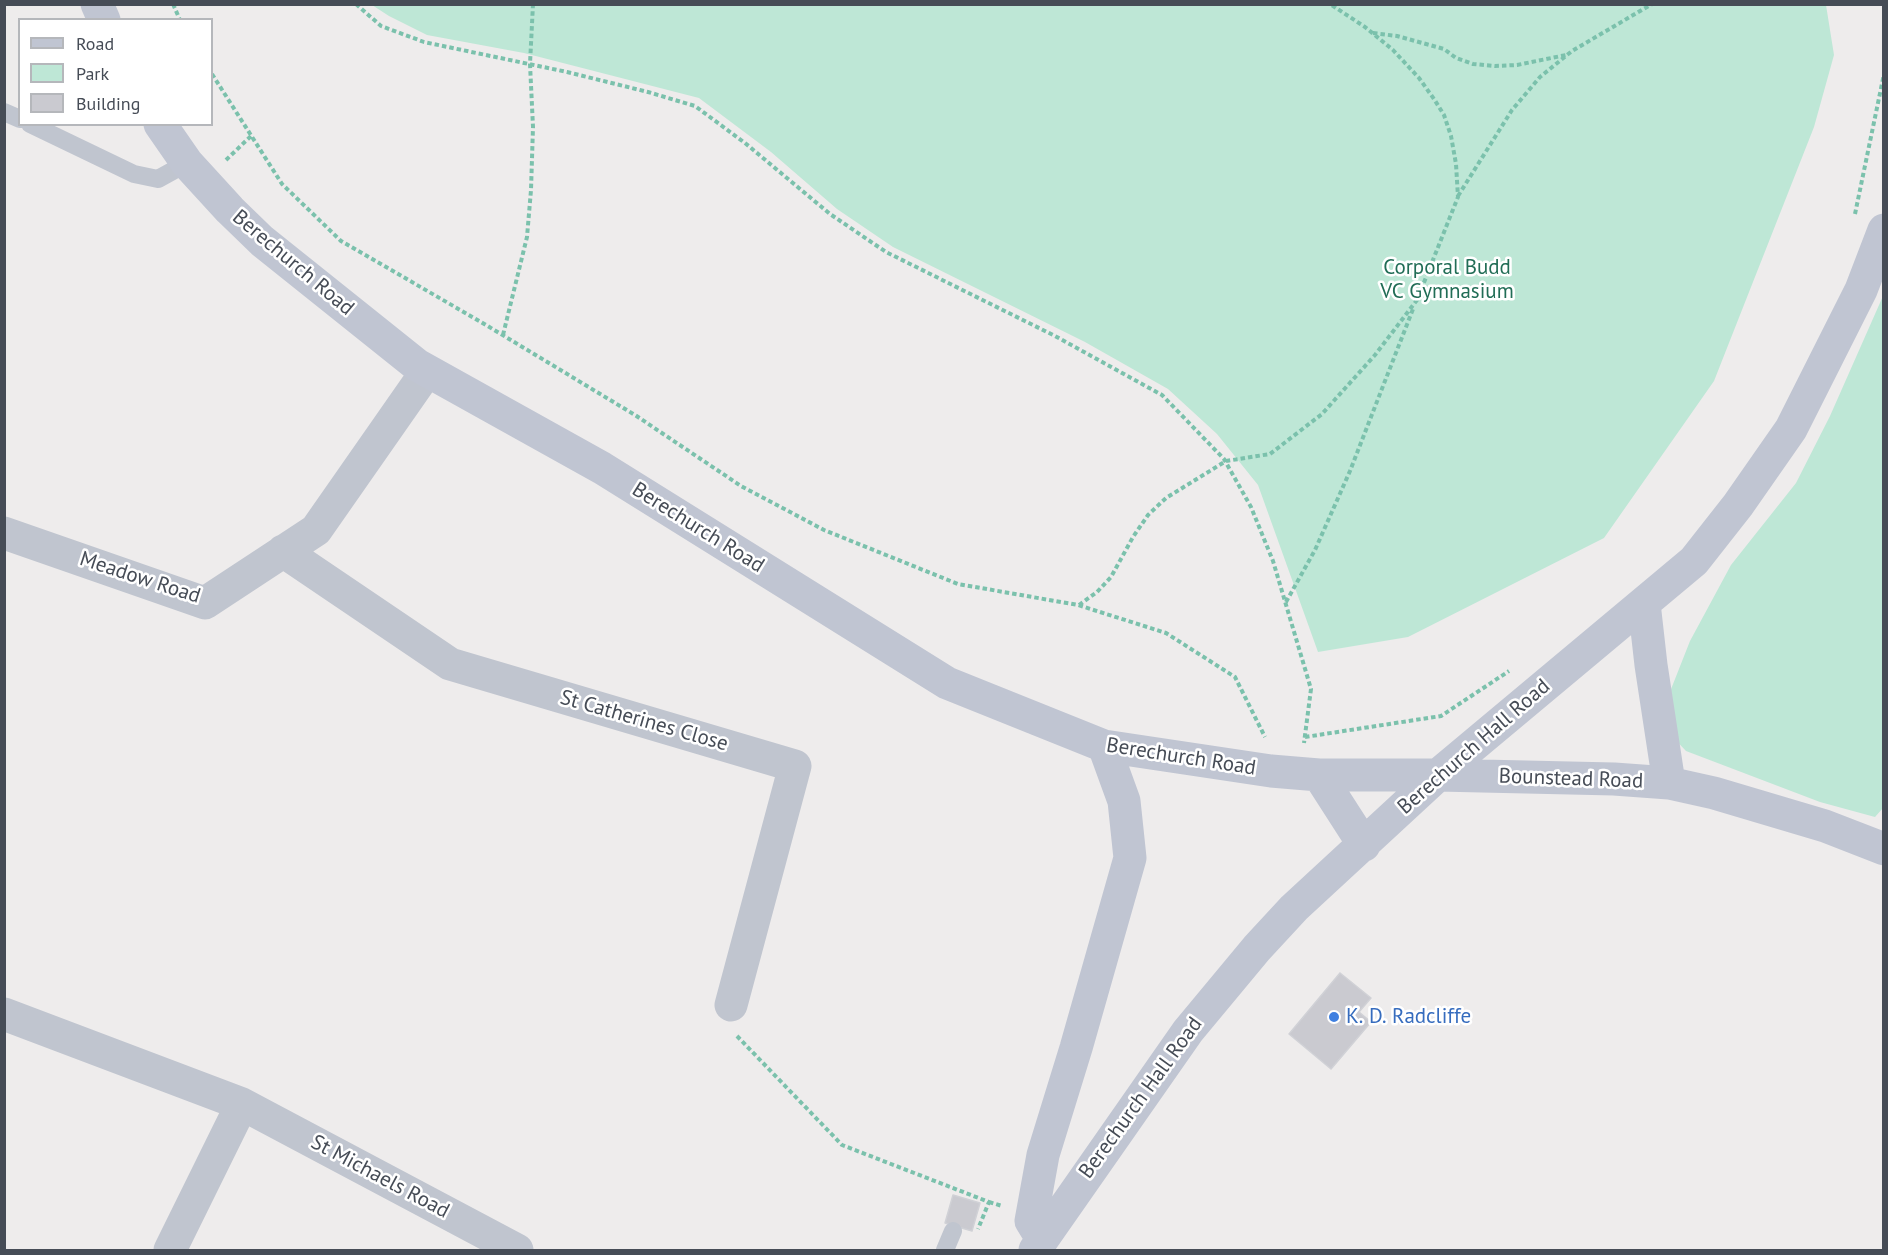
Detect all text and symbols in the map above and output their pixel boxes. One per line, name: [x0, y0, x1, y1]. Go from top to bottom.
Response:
legend: [18, 18, 213, 126]
text: Road: [76, 32, 114, 55]
text: Park: [76, 62, 109, 85]
text: Building: [76, 92, 140, 115]
street label: Berechurch Road: [227, 205, 359, 321]
park label: Corporal Budd VC Gymnasium: [1380, 255, 1514, 305]
street label: Berechurch Road: [627, 477, 769, 579]
street label: Meadow Road: [76, 547, 204, 609]
street label: Berechurch Hall Road: [1393, 674, 1555, 820]
street label: St Catherines Close: [557, 685, 731, 757]
street label: Berechurch Road: [1104, 733, 1258, 781]
street label: Bounstead Road: [1498, 764, 1644, 794]
place label: K. D. Radcliffe: [1346, 1004, 1471, 1030]
marker: K. D. Radcliffe: [1327, 1010, 1341, 1024]
street label: Berechurch Hall Road: [1074, 1012, 1208, 1184]
street label: St Michaels Road: [306, 1130, 454, 1224]

